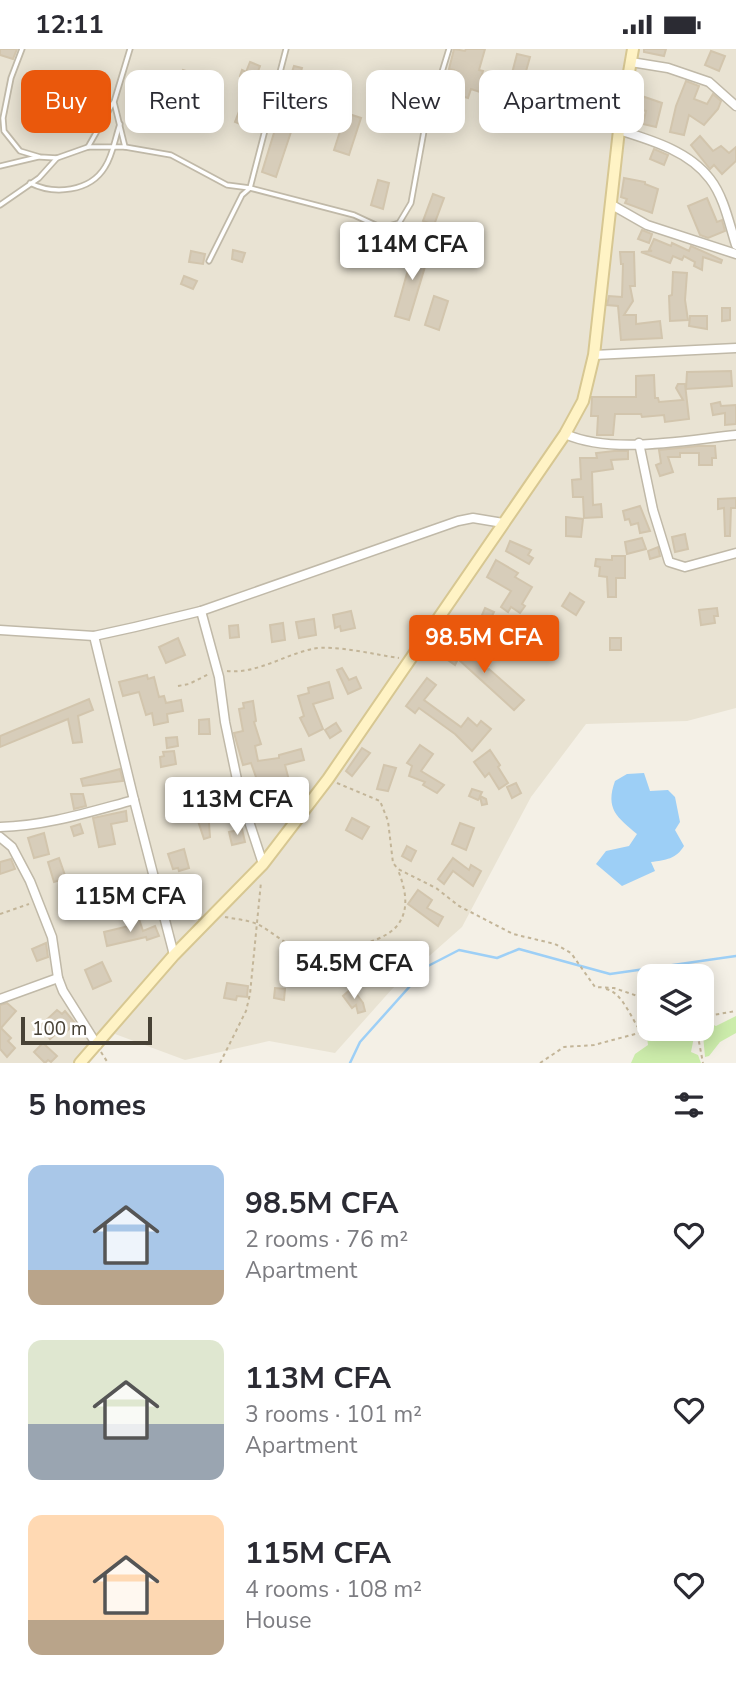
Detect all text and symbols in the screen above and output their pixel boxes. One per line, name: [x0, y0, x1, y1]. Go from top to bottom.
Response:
text: 12:11: [35, 7, 104, 42]
chip: Buy: [21, 70, 111, 133]
chip: Rent: [125, 70, 224, 133]
chip: Filters: [238, 70, 352, 133]
chip: New: [366, 70, 465, 133]
chip: Apartment: [479, 70, 644, 133]
pin: 114M CFA: [340, 223, 484, 282]
text: 114M CFA: [356, 229, 468, 260]
pin: 98.5M CFA: [404, 615, 564, 675]
text: 98.5M CFA: [425, 622, 543, 653]
pin: 113M CFA: [165, 777, 309, 837]
text: 113M CFA: [181, 784, 293, 815]
pin: 115M CFA: [58, 875, 202, 934]
text: 115M CFA: [74, 881, 186, 912]
pin: 54.5M CFA: [274, 941, 434, 1001]
text: 54.5M CFA: [295, 948, 413, 979]
map controls: [637, 964, 714, 1041]
button: layers: [637, 964, 714, 1041]
scale bar: [21, 1014, 152, 1046]
text: 100 m: [32, 1016, 87, 1042]
text: 5 homes: [28, 1085, 146, 1126]
icon: filters: [670, 1086, 708, 1124]
text: 98.5M CFA: [245, 1183, 398, 1224]
icon: home: [84, 1193, 168, 1277]
icon: heart: [670, 1216, 708, 1254]
text: 2 rooms · 76 m²: [245, 1224, 408, 1255]
text: Apartment: [245, 1255, 357, 1286]
text: 113M CFA: [245, 1358, 391, 1399]
icon: home: [84, 1368, 168, 1452]
icon: heart: [670, 1391, 708, 1429]
text: 3 rooms · 101 m²: [245, 1399, 422, 1430]
text: Apartment: [245, 1430, 357, 1461]
text: 115M CFA: [245, 1533, 391, 1574]
icon: home: [84, 1543, 168, 1627]
icon: heart: [670, 1566, 708, 1604]
text: 4 rooms · 108 m²: [245, 1574, 422, 1605]
text: House: [245, 1605, 312, 1636]

